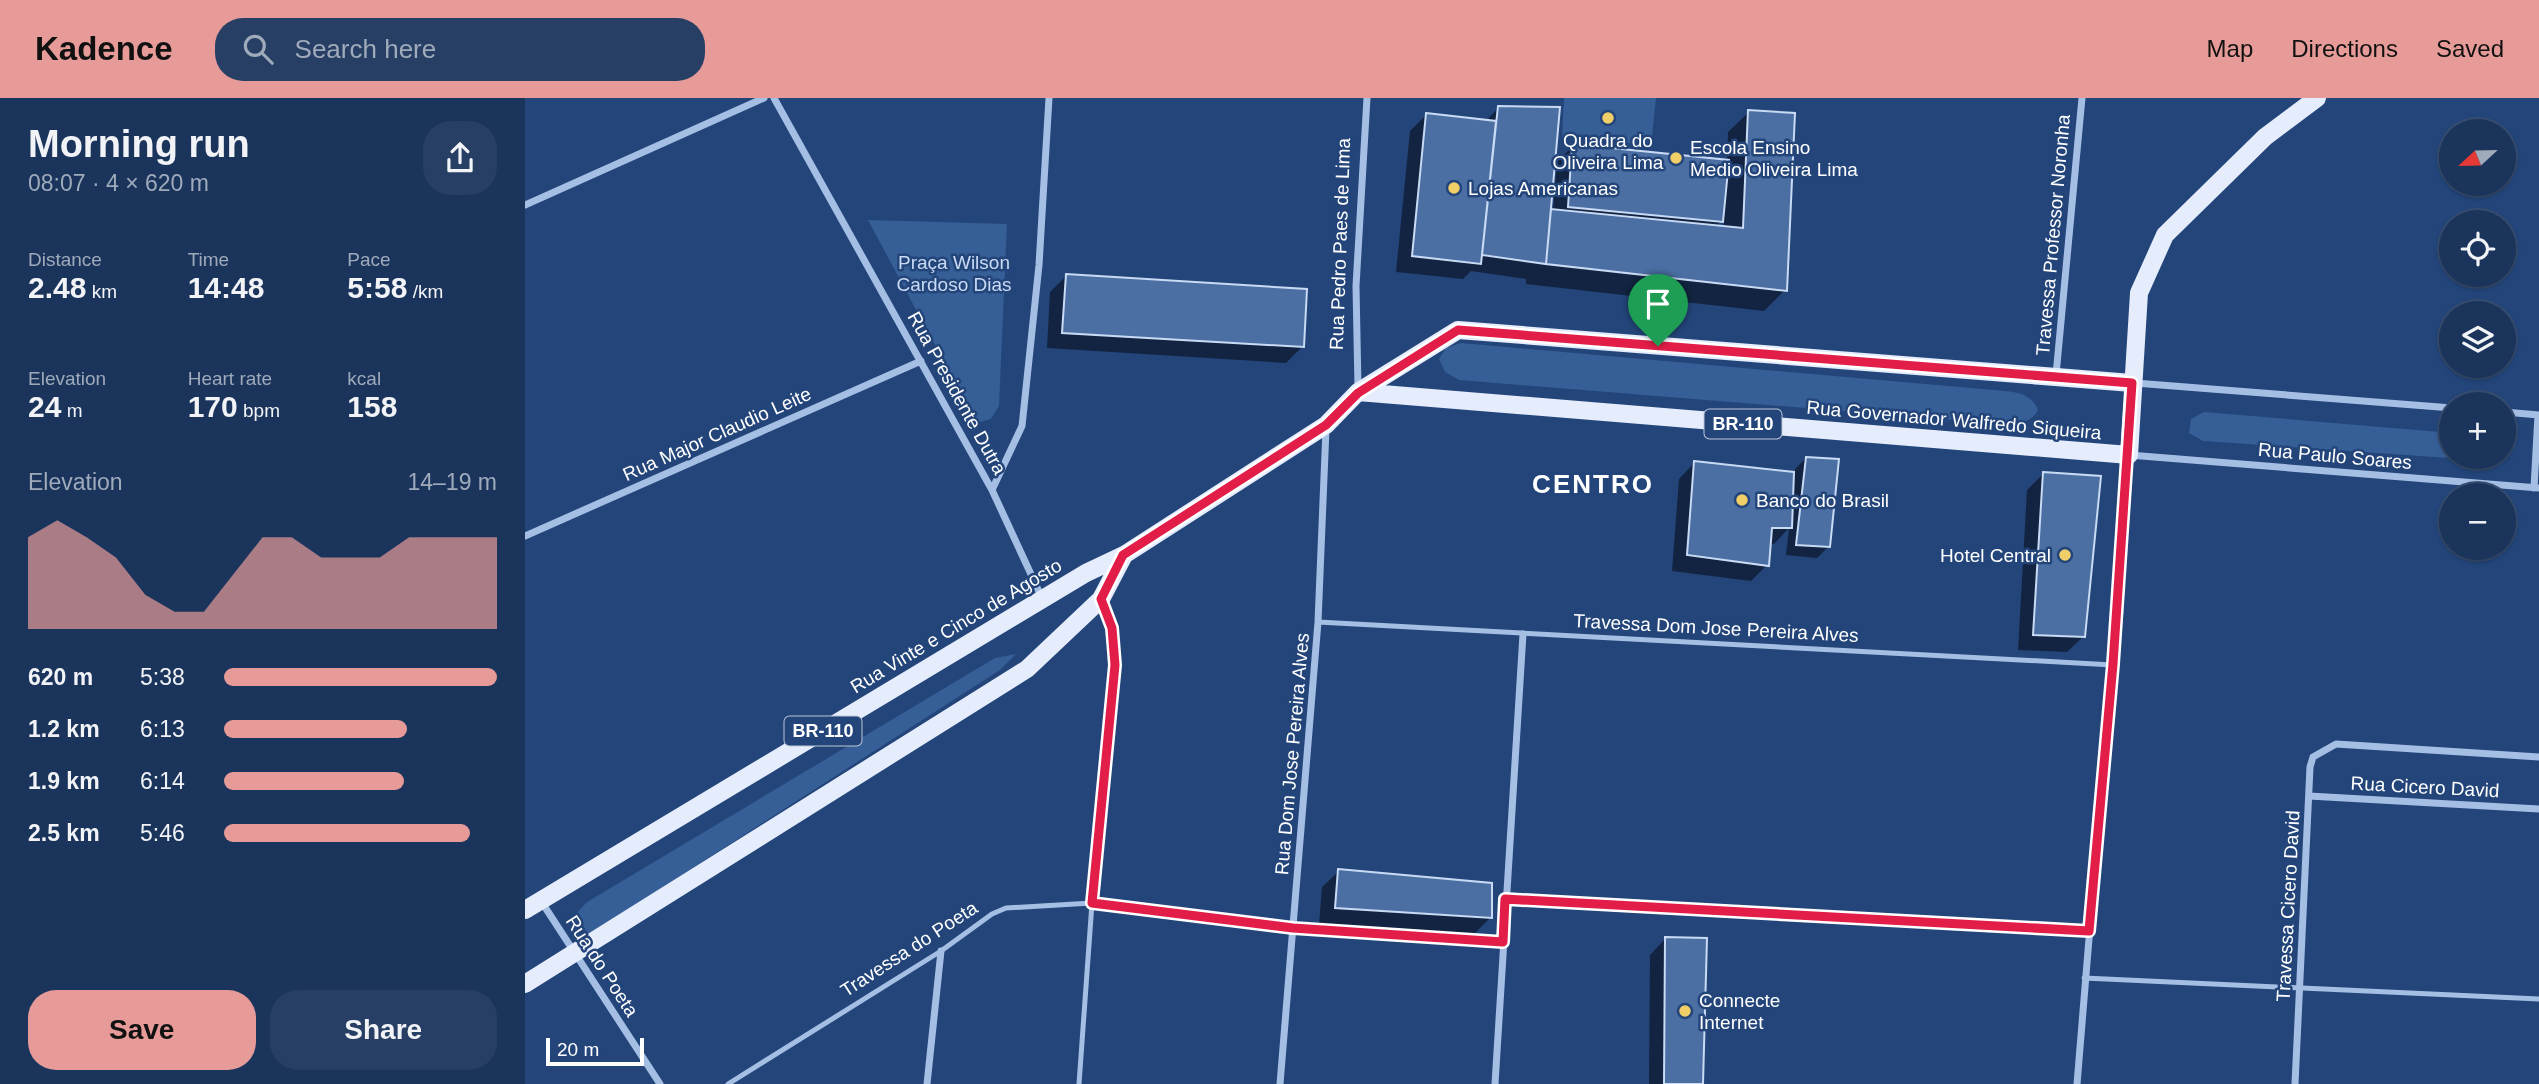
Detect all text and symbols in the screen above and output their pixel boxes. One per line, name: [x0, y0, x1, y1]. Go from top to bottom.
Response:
search box: [215, 18, 705, 81]
text: Kadence: [35, 30, 173, 67]
icon: search: [239, 30, 277, 68]
text: Search here: [295, 34, 436, 64]
text: Map: [2207, 35, 2253, 62]
text: Directions: [2291, 35, 2398, 62]
text: Saved: [2436, 35, 2504, 62]
marker: Quadra do Oliveira Lima: [1600, 110, 1616, 126]
street label: Travessa Professor Noronha: [2032, 113, 2074, 357]
north arrow: [2439, 119, 2517, 196]
map controls: [2439, 119, 2516, 560]
button: share: [423, 121, 497, 195]
text: Morning run: [28, 123, 250, 165]
place label: Quadra do Oliveira Lima: [1553, 130, 1664, 173]
street label: Rua Pedro Paes de Lima: [1326, 137, 1354, 350]
place label: Escola Ensino Medio Oliveira Lima: [1690, 137, 1858, 180]
marker: Escola Ensino Medio Oliveira Lima: [1668, 150, 1684, 166]
text: 08:07 · 4 × 620 m: [28, 170, 209, 196]
place label: Lojas Americanas: [1468, 178, 1618, 199]
marker: Lojas Americanas: [1446, 180, 1462, 196]
button: locate: [2439, 210, 2516, 287]
text: Distance: [28, 249, 102, 270]
text: Time: [188, 249, 229, 270]
text: Pace: [347, 249, 391, 270]
park label: Praça Wilson Cardoso Dias: [896, 252, 1012, 295]
text: 2.48: [28, 271, 86, 304]
text: 14:48: [188, 271, 264, 304]
text: 5:58: [347, 271, 407, 304]
pin: [1628, 274, 1688, 346]
text: km: [86, 281, 117, 302]
text: /km: [407, 281, 443, 302]
icon: arrive: [1639, 285, 1677, 323]
button: layers: [2439, 301, 2516, 378]
street label: Rua Presidente Dutra: [904, 308, 1011, 478]
text: Elevation: [28, 368, 106, 389]
text: Heart rate: [188, 368, 272, 389]
text: kcal: [347, 368, 381, 389]
street label: Rua Major Claudio Leite: [620, 383, 814, 485]
text: 24: [28, 390, 61, 423]
text: 170: [188, 390, 238, 423]
text: 158: [347, 390, 397, 423]
button: +: [2439, 392, 2516, 469]
street label: Rua Governador Walfredo Siqueira: [1806, 397, 2103, 443]
text: m: [61, 400, 82, 421]
text: bpm: [238, 400, 280, 421]
road number: BR-110: [1705, 410, 1781, 438]
street label: Rua Paulo Soares: [2257, 439, 2413, 473]
text: Elevation: [28, 469, 123, 495]
text: 14–19 m: [407, 469, 497, 495]
district label: CENTRO: [1532, 469, 1654, 499]
button: −: [2439, 483, 2516, 560]
place label: Banco do Brasil: [1756, 490, 1889, 511]
marker: Banco do Brasil: [1734, 492, 1750, 508]
place label: Hotel Central: [1940, 545, 2051, 566]
marker: Hotel Central: [2057, 547, 2073, 563]
street label: Rua Vinte e Cinco de Agosto: [847, 555, 1065, 697]
street label: Travessa Dom Jose Pereira Alves: [1573, 610, 1859, 646]
street label: Rua Dom Jose Pereira Alves: [1271, 632, 1313, 876]
text: 620 m: [28, 664, 93, 690]
text: 5:38: [140, 664, 185, 690]
text: 1.2 km: [28, 716, 100, 742]
text: 6:13: [140, 716, 185, 742]
road number: BR-110: [785, 716, 861, 746]
text: 1.9 km: [28, 768, 100, 794]
text: 6:14: [140, 768, 185, 794]
street label: Rua Cicero David: [2350, 773, 2500, 801]
street label: Travessa Cicero David: [2273, 810, 2303, 1002]
text: 2.5 km: [28, 820, 100, 846]
text: 5:46: [140, 820, 185, 846]
street label: Travessa do Poeta: [837, 897, 982, 1001]
street label: Rua do Poeta: [562, 912, 643, 1021]
button: Save: [28, 990, 256, 1070]
button: Share: [270, 990, 497, 1070]
place label: Connecte Internet: [1699, 990, 1780, 1033]
marker: Connecte Internet: [1677, 1003, 1693, 1019]
scale bar: [546, 1035, 644, 1067]
text: 20 m: [557, 1039, 599, 1060]

